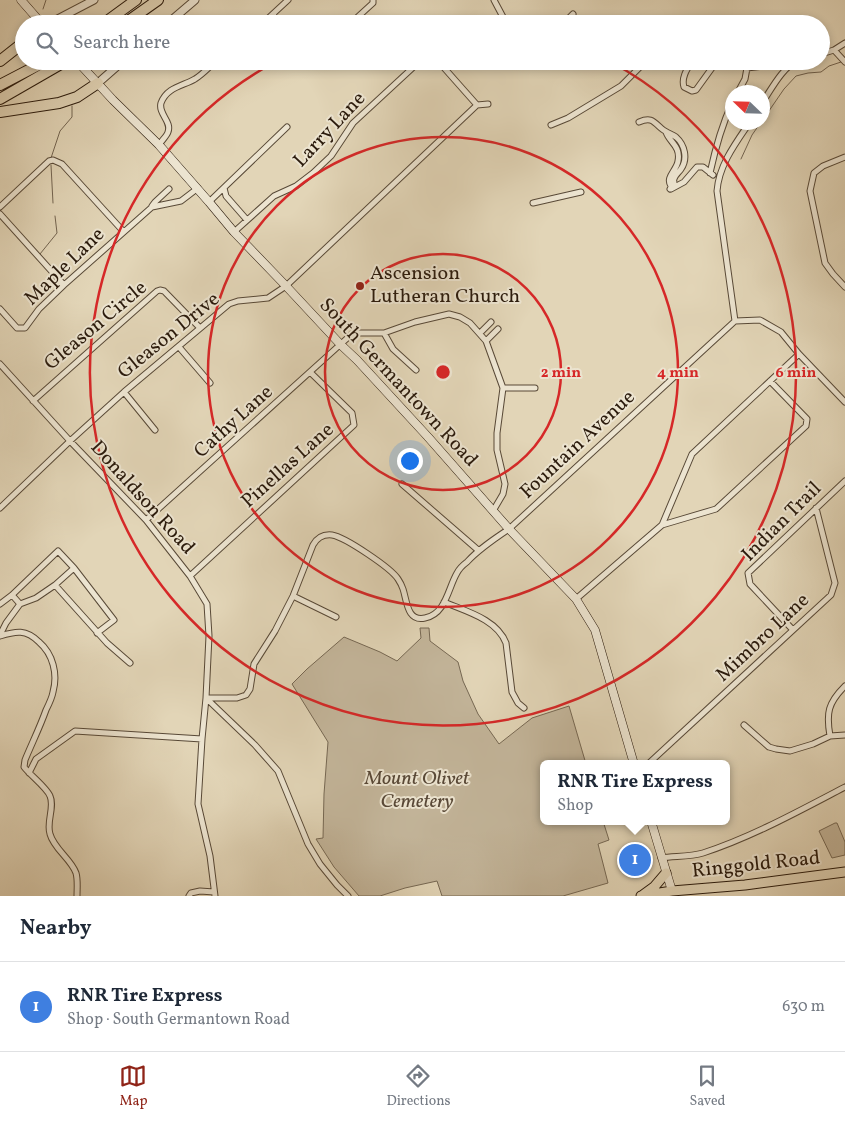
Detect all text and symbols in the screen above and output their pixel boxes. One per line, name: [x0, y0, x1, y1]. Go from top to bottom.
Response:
search box: [15, 15, 830, 70]
icon: search: [33, 29, 61, 57]
text: Search here: [73, 30, 170, 56]
north arrow: [725, 85, 770, 130]
street label: Larry Lane: [287, 86, 373, 174]
street label: Maple Lane: [19, 222, 111, 312]
place label: Ascension Lutheran Church: [370, 260, 520, 311]
street label: Gleason Circle: [39, 275, 153, 377]
marker: Ascension Lutheran Church: [354, 280, 366, 292]
street label: Gleason Drive: [112, 286, 226, 386]
street label: South Germantown Road: [312, 292, 484, 474]
centre of rings: [434, 363, 452, 381]
text: 2 min: [541, 363, 581, 384]
text: 4 min: [657, 363, 699, 384]
text: 6 min: [776, 363, 817, 384]
street label: Cathy Lane: [188, 379, 280, 465]
street label: Fountain Avenue: [514, 384, 642, 506]
street label: Pinellas Lane: [235, 417, 341, 515]
street label: Donaldson Road: [83, 435, 201, 561]
your location: [397, 448, 423, 474]
street label: Indian Trail: [736, 476, 828, 568]
street label: Mimbro Lane: [710, 587, 816, 689]
popup: [540, 760, 730, 825]
park label: Mount Olivet Cemetery: [364, 765, 470, 816]
text: RNR Tire Express: [557, 769, 713, 795]
text: Shop: [557, 795, 593, 817]
pin: 1: [619, 841, 651, 879]
street label: Ringgold Road: [690, 844, 822, 886]
text: Nearby: [20, 914, 91, 943]
text: RNR Tire Express: [67, 983, 223, 1009]
text: 1: [33, 996, 39, 1018]
text: 630 m: [782, 996, 825, 1018]
text: Shop · South Germantown Road: [67, 1009, 290, 1031]
tab: Map: [119, 1062, 147, 1111]
tab: Directions: [386, 1062, 451, 1111]
tab: Saved: [689, 1062, 726, 1111]

